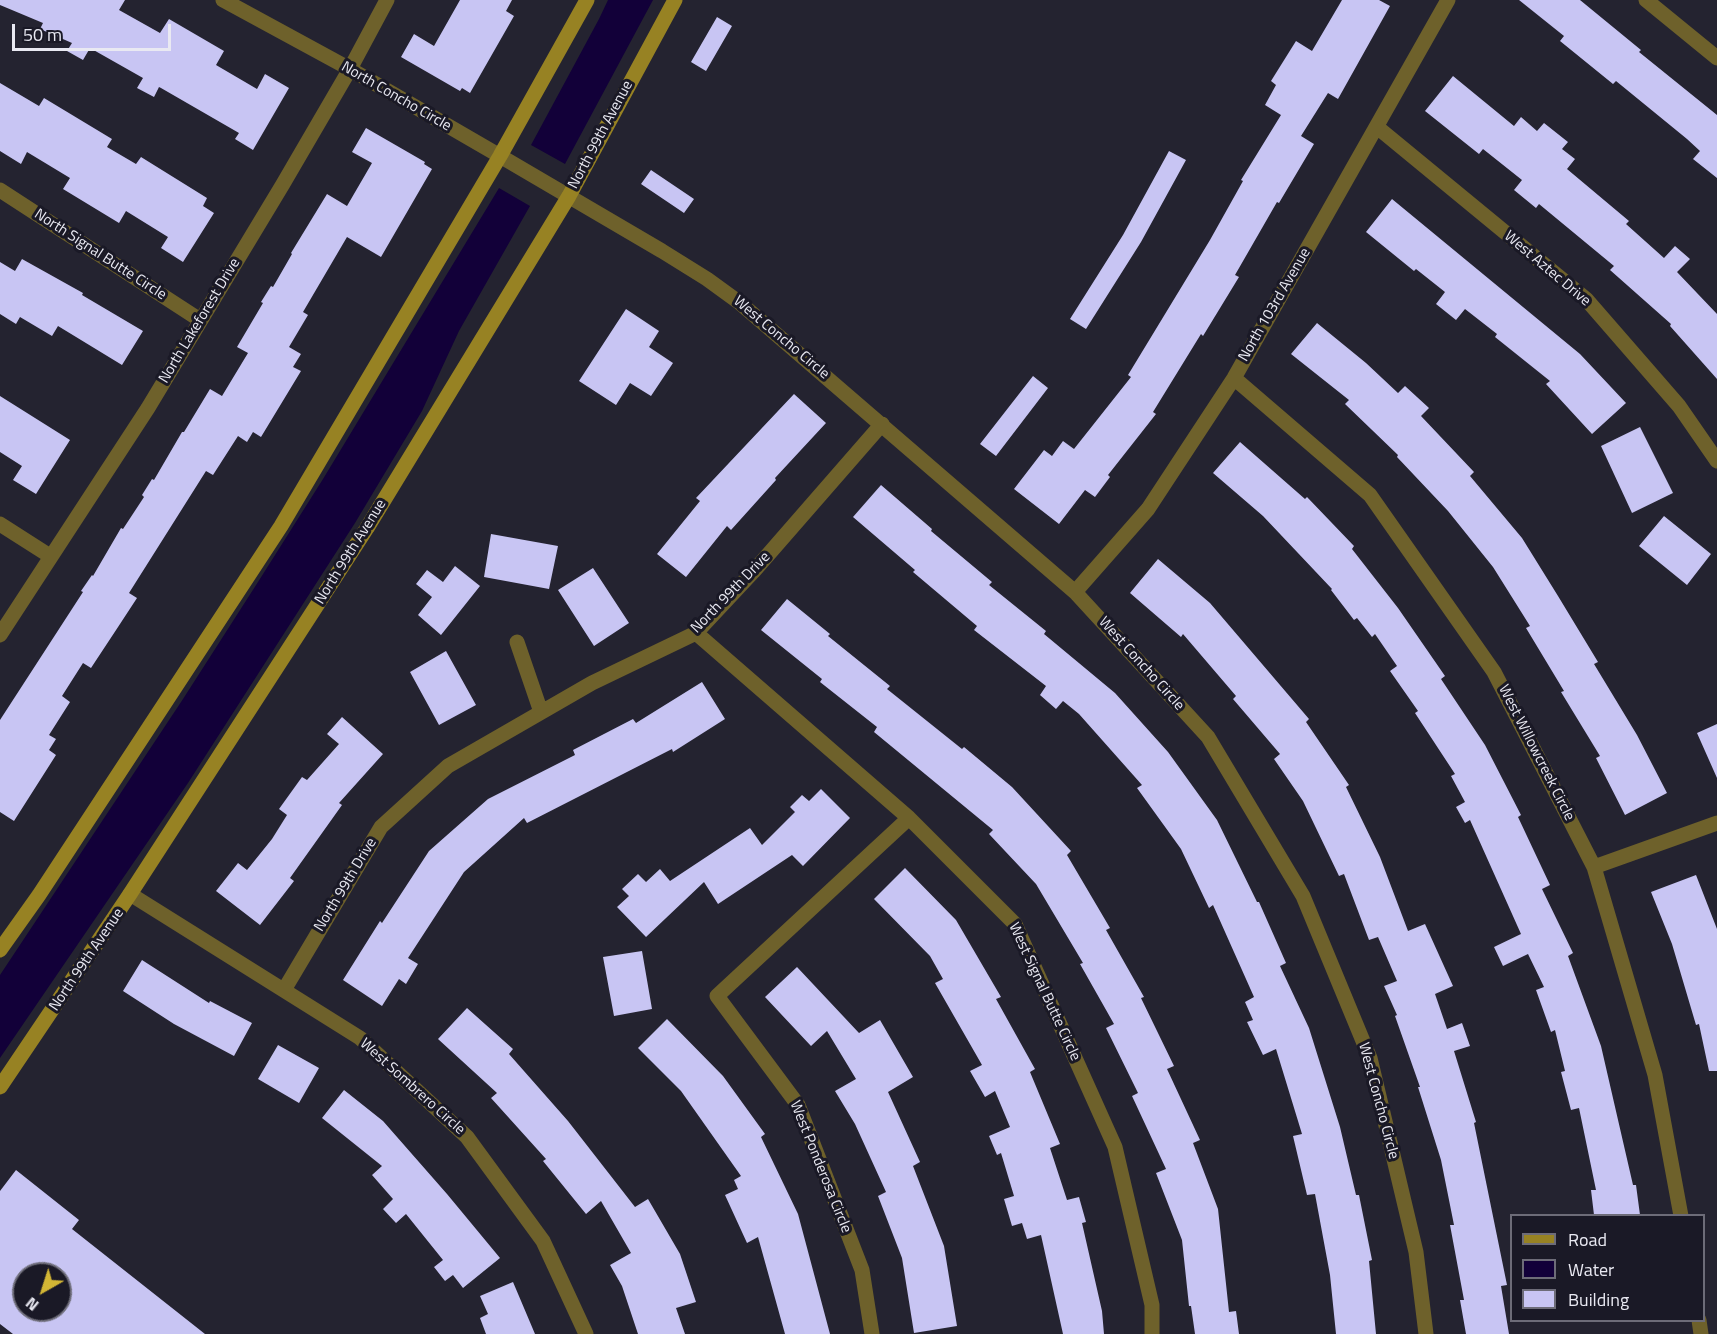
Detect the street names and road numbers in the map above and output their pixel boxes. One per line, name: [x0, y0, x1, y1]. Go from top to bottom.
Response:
street label: North Concho Circle: [338, 58, 454, 136]
street label: North 99th Avenue: [565, 78, 637, 192]
street label: North Signal Butte Circle: [31, 206, 169, 304]
street label: West Aztec Drive: [1500, 228, 1594, 310]
street label: North 103rd Avenue: [1235, 245, 1315, 365]
street label: North Lakeforest Drive: [156, 255, 244, 387]
street label: West Concho Circle: [729, 293, 833, 383]
street label: North 99th Avenue: [312, 496, 390, 608]
street label: North 99th Drive: [688, 549, 774, 637]
street label: West Concho Circle: [1094, 613, 1188, 715]
street label: West Willowcreek Circle: [1494, 682, 1578, 824]
street label: North 99th Drive: [311, 835, 381, 935]
street label: North 99th Avenue: [46, 905, 128, 1015]
street label: West Signal Butte Circle: [1004, 920, 1084, 1064]
street label: West Sombrero Circle: [356, 1035, 468, 1139]
street label: West Concho Circle: [1354, 1041, 1402, 1161]
street label: West Ponderosa Circle: [785, 1098, 855, 1236]

